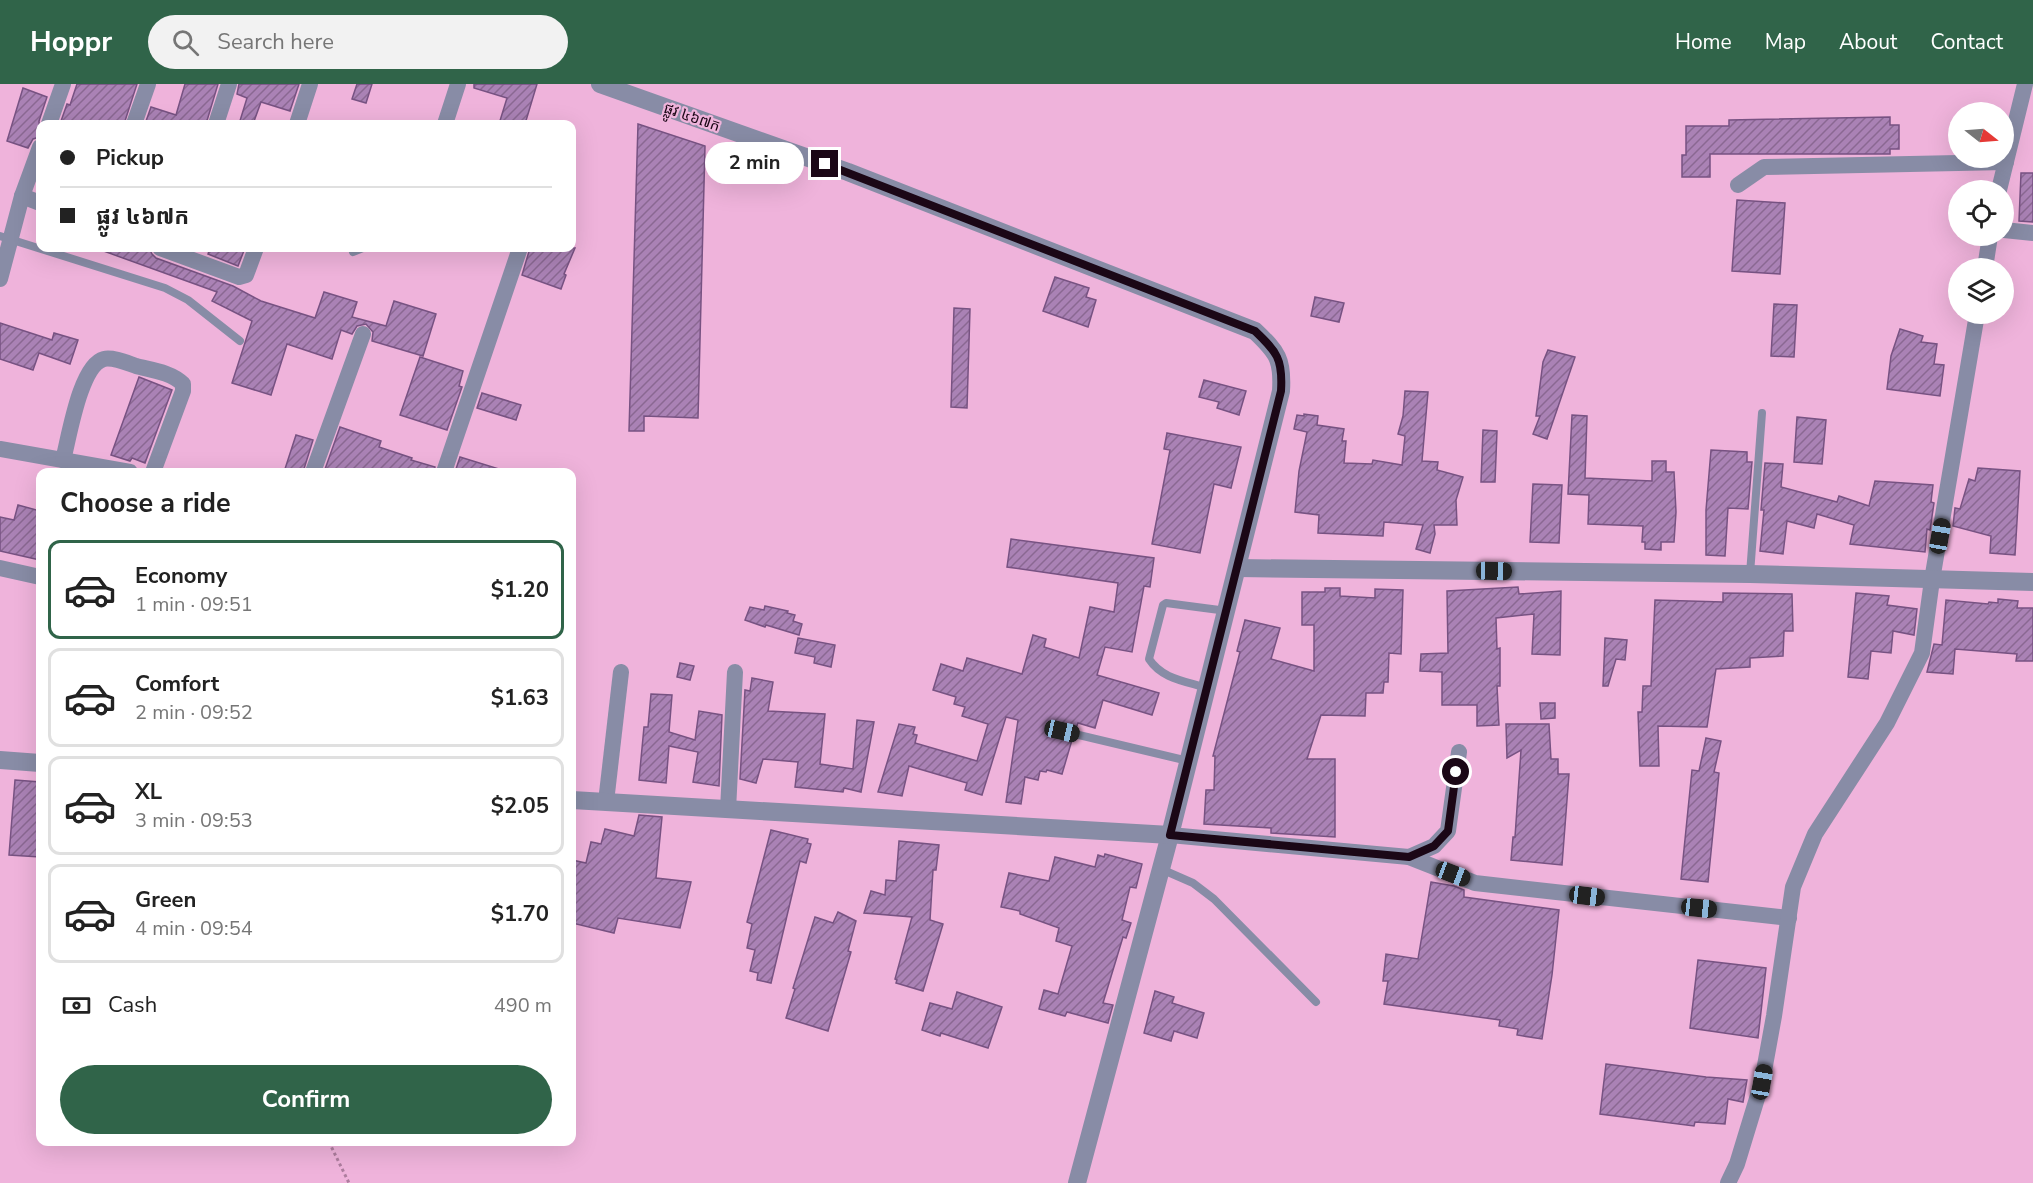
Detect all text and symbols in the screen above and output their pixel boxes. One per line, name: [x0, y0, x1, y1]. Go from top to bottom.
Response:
search box: [148, 15, 568, 69]
text: Hoppr: [30, 23, 112, 61]
icon: search: [169, 26, 202, 59]
text: Search here: [217, 27, 334, 57]
text: Home: [1675, 28, 1732, 56]
text: Map: [1765, 28, 1806, 56]
text: About: [1839, 28, 1897, 56]
text: Contact: [1930, 28, 2003, 56]
street label: ផ្លូវ ៤៦៧ក: [660, 98, 723, 139]
north arrow: [1948, 102, 2014, 168]
map controls: [1948, 102, 2014, 324]
text: Pickup: [96, 143, 164, 173]
callout: 2 min: [705, 143, 804, 185]
text: 2 min: [729, 149, 780, 176]
route end: [811, 150, 838, 177]
button: locate: [1948, 180, 2014, 246]
text: ផ្លូវ ៤៦៧ក: [96, 202, 189, 232]
button: layers: [1948, 258, 2014, 324]
text: Choose a ride: [60, 485, 231, 522]
car: [1928, 517, 1952, 555]
text: Economy: [135, 561, 227, 591]
car: [1476, 562, 1512, 580]
icon: car: [63, 563, 117, 617]
text: $1.20: [491, 575, 549, 605]
text: 1 min · 09:51: [135, 591, 253, 618]
text: Comfort: [135, 669, 219, 699]
icon: car: [63, 671, 117, 725]
text: $1.63: [491, 683, 549, 713]
text: 2 min · 09:52: [135, 699, 253, 726]
car: [1042, 718, 1082, 744]
route start: [1442, 758, 1469, 785]
text: XL: [135, 777, 162, 807]
icon: car: [63, 779, 117, 833]
text: $2.05: [491, 791, 549, 821]
text: 3 min · 09:53: [135, 807, 253, 834]
car: [1433, 859, 1473, 889]
text: Green: [135, 885, 196, 915]
car: [1568, 885, 1606, 907]
icon: car: [63, 887, 117, 941]
car: [1680, 897, 1718, 919]
text: $1.70: [491, 899, 549, 929]
text: 4 min · 09:54: [135, 915, 253, 942]
icon: cash: [60, 989, 93, 1022]
text: Cash: [108, 990, 157, 1020]
text: 490 m: [494, 992, 552, 1019]
car: [1750, 1063, 1774, 1101]
button: Confirm: [60, 1065, 552, 1134]

